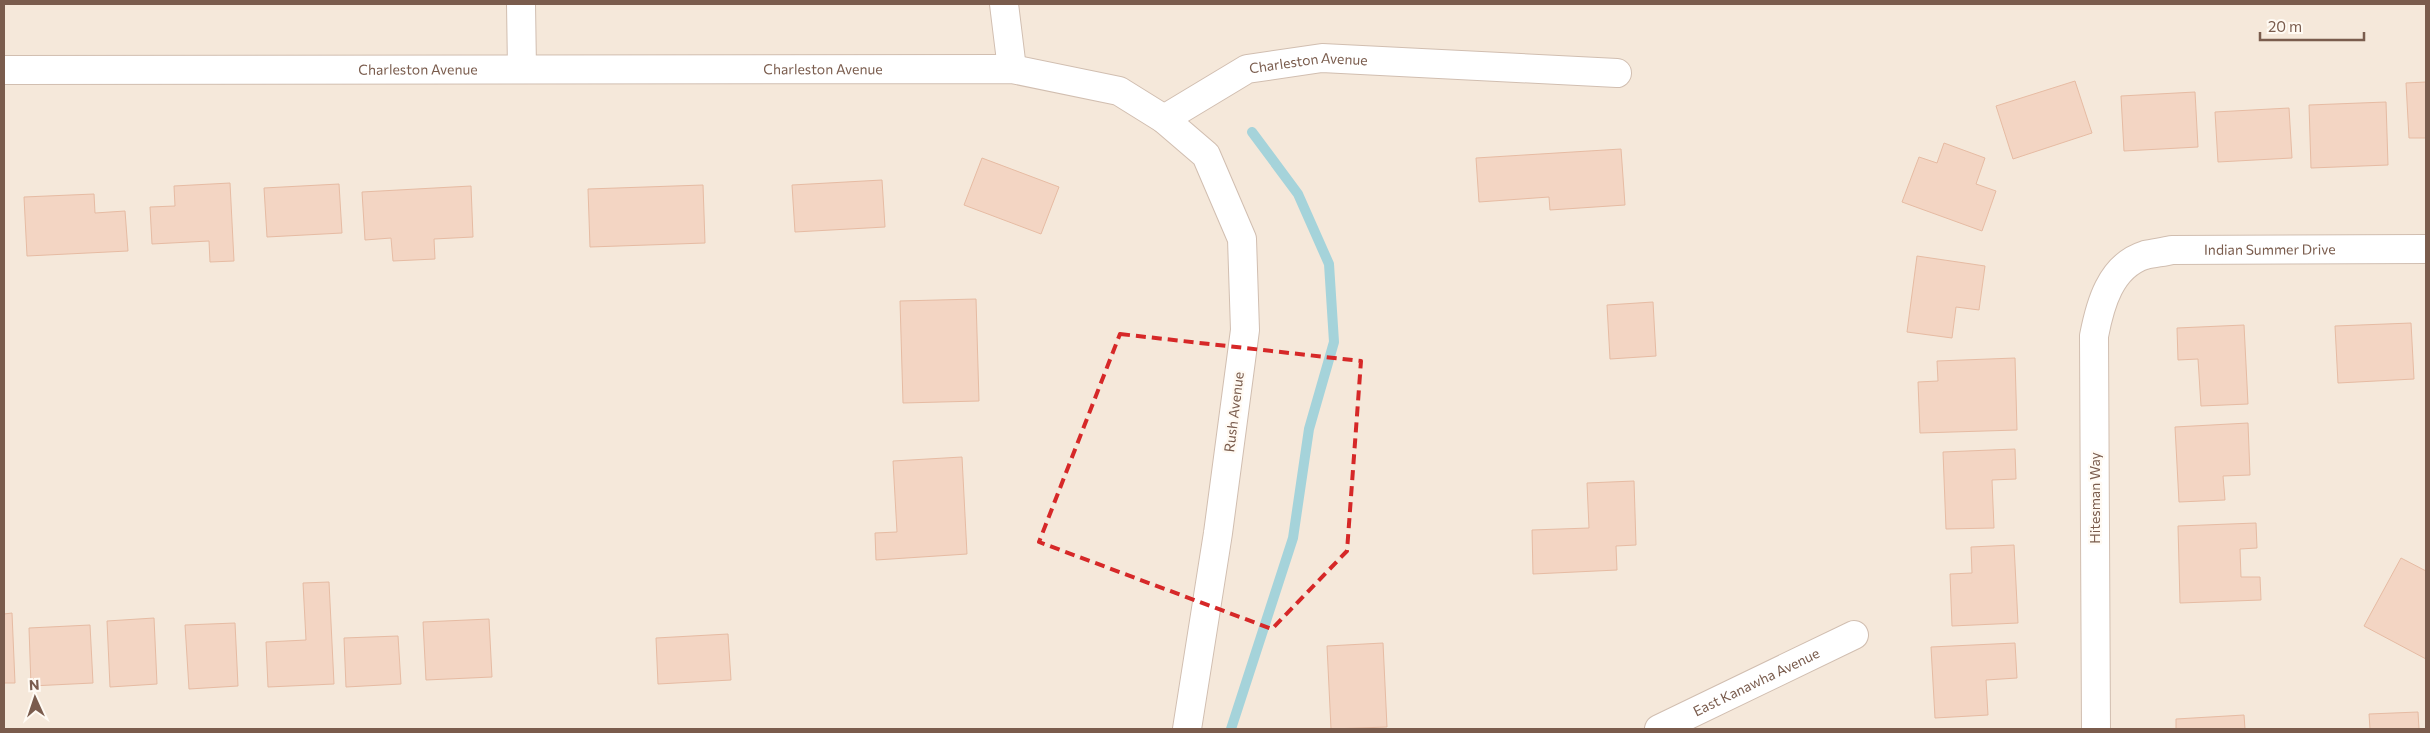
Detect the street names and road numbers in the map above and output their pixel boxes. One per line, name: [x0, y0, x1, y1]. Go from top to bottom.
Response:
street label: Charleston Avenue: [1248, 49, 1368, 77]
street label: Charleston Avenue: [763, 60, 883, 77]
street label: Charleston Avenue: [358, 61, 478, 78]
street label: Indian Summer Drive: [2204, 240, 2336, 258]
street label: Rush Avenue: [1220, 371, 1247, 453]
street label: Hitesman Way: [2086, 452, 2103, 544]
street label: East Kanawha Avenue: [1690, 644, 1822, 719]

